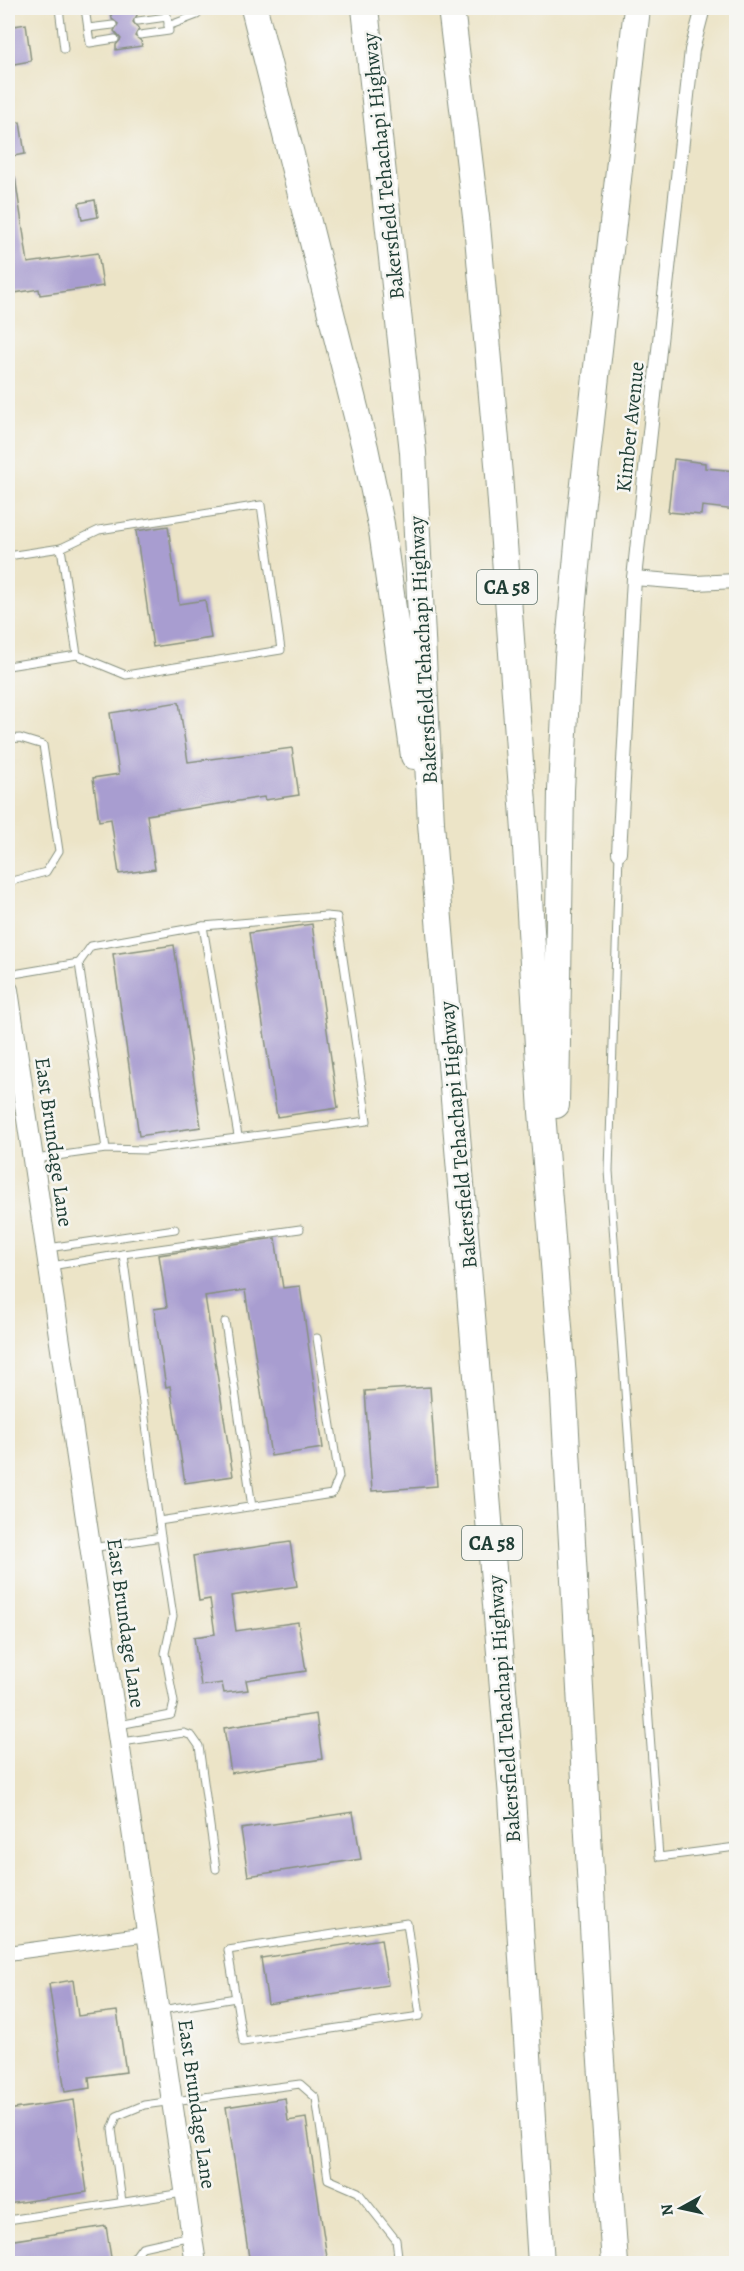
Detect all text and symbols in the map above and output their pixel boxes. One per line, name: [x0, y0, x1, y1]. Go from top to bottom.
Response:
street label: Bakersfield Tehachapi Highway: [355, 30, 411, 301]
street label: Kimber Avenue: [609, 360, 651, 494]
street label: Bakersfield Tehachapi Highway: [402, 515, 444, 785]
road number: CA 58: [477, 570, 537, 604]
street label: Bakersfield Tehachapi Highway: [432, 1000, 484, 1270]
street label: East Brundage Lane: [28, 1055, 80, 1229]
road number: CA 58: [462, 1526, 522, 1560]
street label: East Brundage Lane: [100, 1536, 152, 1710]
street label: Bakersfield Tehachapi Highway: [481, 1574, 527, 1844]
street label: East Brundage Lane: [171, 2017, 223, 2191]
north arrow: [651, 2178, 711, 2238]
text: N: [655, 2202, 679, 2217]

